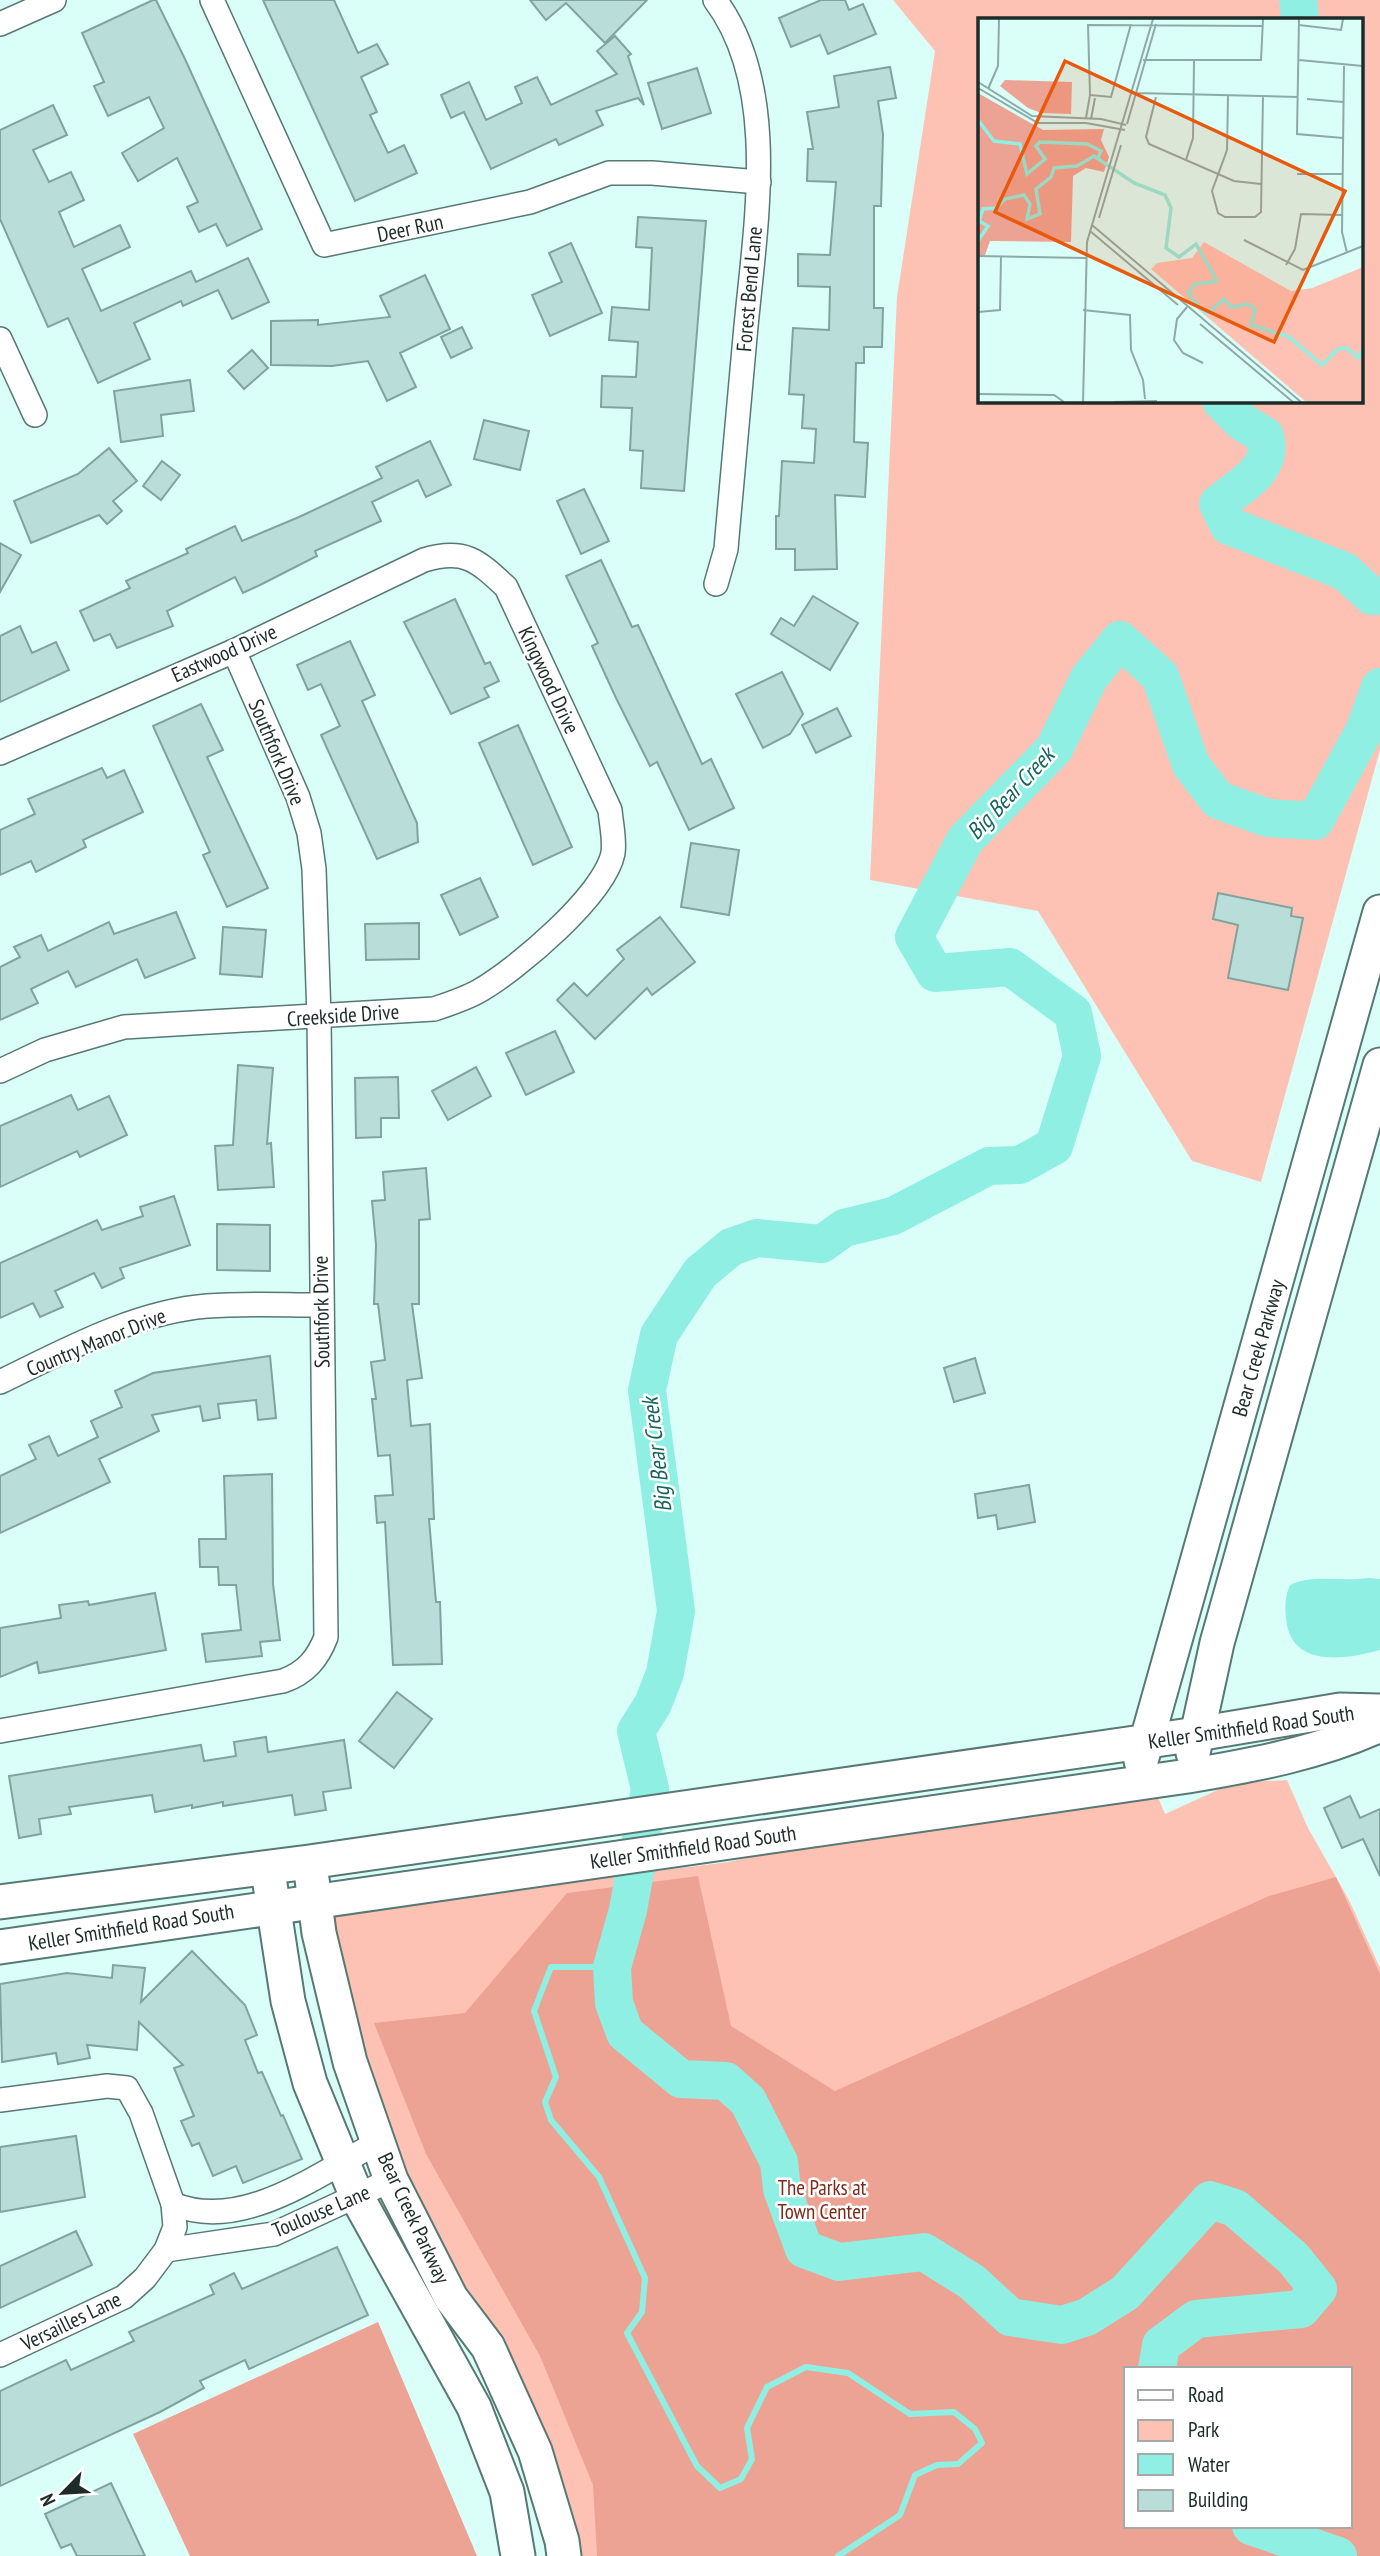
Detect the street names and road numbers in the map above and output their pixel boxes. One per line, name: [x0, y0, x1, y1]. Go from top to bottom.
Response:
street label: Deer Run: [375, 208, 445, 248]
street label: Forest Bend Lane: [730, 225, 768, 353]
street label: Eastwood Drive: [167, 618, 281, 688]
street label: Kingwood Drive: [512, 622, 586, 738]
street label: Southfork Drive: [243, 695, 311, 809]
street label: Creekside Drive: [286, 998, 400, 1032]
street label: Southfork Drive: [307, 1256, 335, 1368]
street label: Bear Creek Parkway: [1226, 1276, 1290, 1420]
street label: Country Manor Drive: [22, 1302, 170, 1382]
street label: Keller Smithfield Road South: [1146, 1699, 1356, 1755]
street label: Keller Smithfield Road South: [588, 1819, 798, 1875]
street label: Keller Smithfield Road South: [26, 1897, 236, 1957]
street label: Bear Creek Parkway: [372, 2148, 456, 2288]
street label: Toulouse Lane: [268, 2178, 374, 2244]
street label: Versailles Lane: [16, 2285, 125, 2357]

